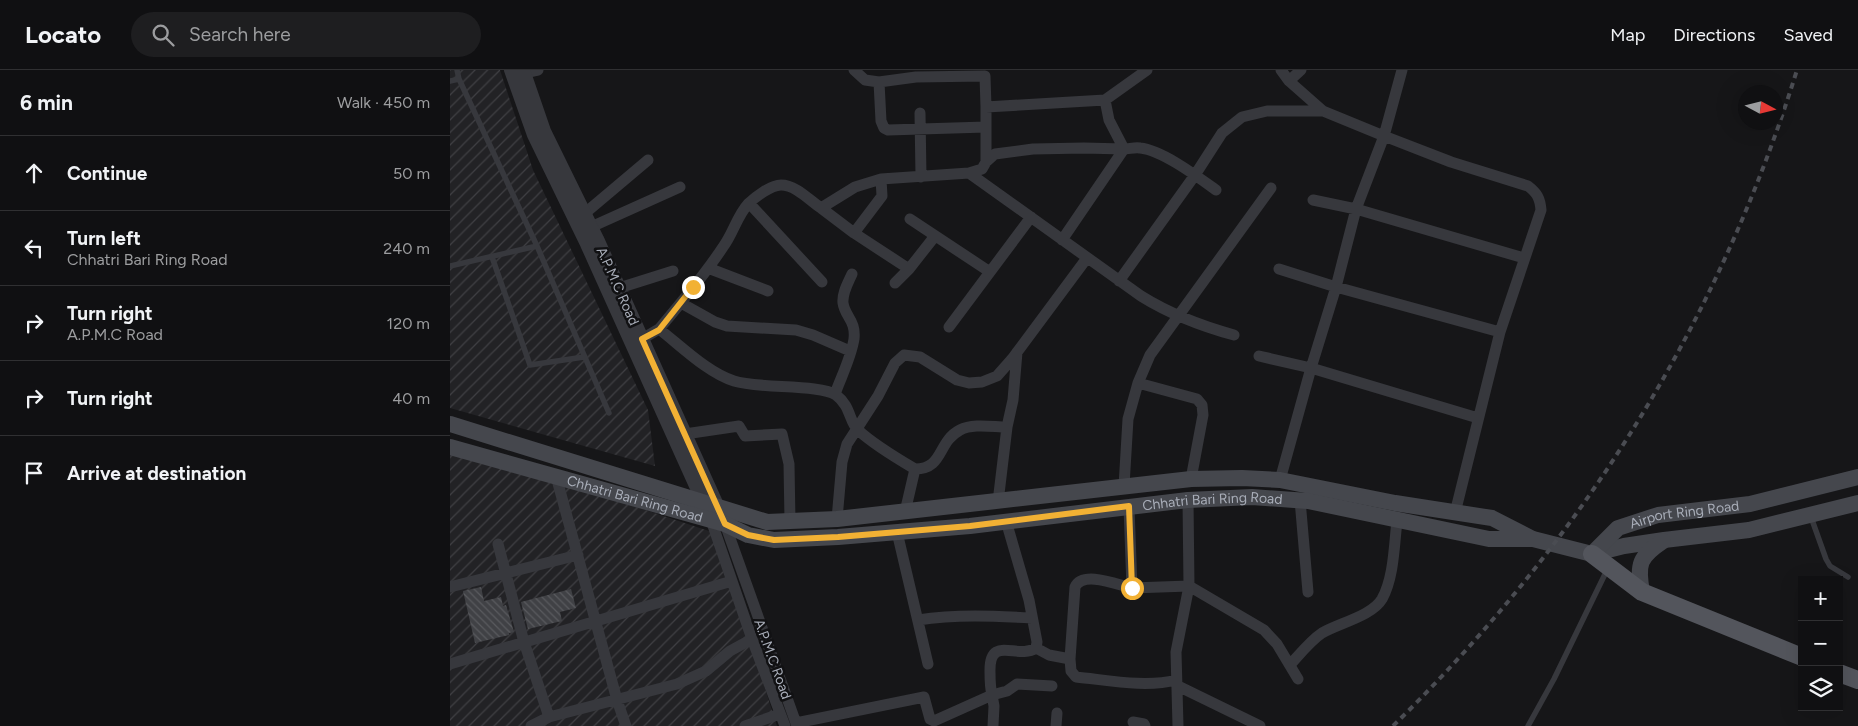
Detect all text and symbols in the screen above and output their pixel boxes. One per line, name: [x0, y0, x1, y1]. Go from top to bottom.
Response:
search box: [131, 12, 481, 57]
text: Locato: [25, 20, 101, 49]
icon: search: [149, 21, 177, 49]
text: Search here: [189, 23, 291, 46]
text: Map: [1610, 24, 1645, 46]
text: Directions: [1673, 24, 1755, 46]
text: Saved: [1783, 24, 1833, 46]
north arrow: [1738, 85, 1783, 130]
text: 6 min: [20, 90, 73, 115]
text: Walk · 450 m: [337, 93, 430, 112]
icon: ahead: [20, 159, 48, 187]
text: Continue: [67, 162, 147, 185]
text: 50 m: [393, 164, 430, 183]
text: Turn left: [67, 227, 141, 250]
icon: left: [20, 234, 48, 262]
text: 240 m: [383, 239, 430, 258]
street label: A.P.M.C Road: [593, 244, 642, 328]
text: Chhatri Bari Ring Road: [67, 250, 228, 269]
route end: [682, 276, 705, 299]
text: Turn right: [67, 302, 153, 325]
icon: right: [20, 309, 48, 337]
text: 120 m: [387, 314, 430, 333]
text: A.P.M.C Road: [67, 325, 163, 344]
icon: right: [20, 384, 48, 412]
text: Turn right: [67, 387, 153, 410]
text: 40 m: [392, 389, 430, 408]
icon: arrive: [20, 459, 48, 487]
text: Arrive at destination: [67, 462, 246, 485]
street label: Chhatri Bari Ring Road: [565, 472, 705, 526]
street label: Chhatri Bari Ring Road: [1141, 489, 1283, 514]
street label: Airport Ring Road: [1628, 497, 1740, 533]
map controls: [1798, 576, 1843, 711]
button: +: [1798, 576, 1843, 621]
route start: [1121, 577, 1144, 600]
street label: A.P.M.C Road: [750, 617, 795, 702]
button: −: [1798, 621, 1843, 666]
button: layers: [1798, 666, 1843, 711]

